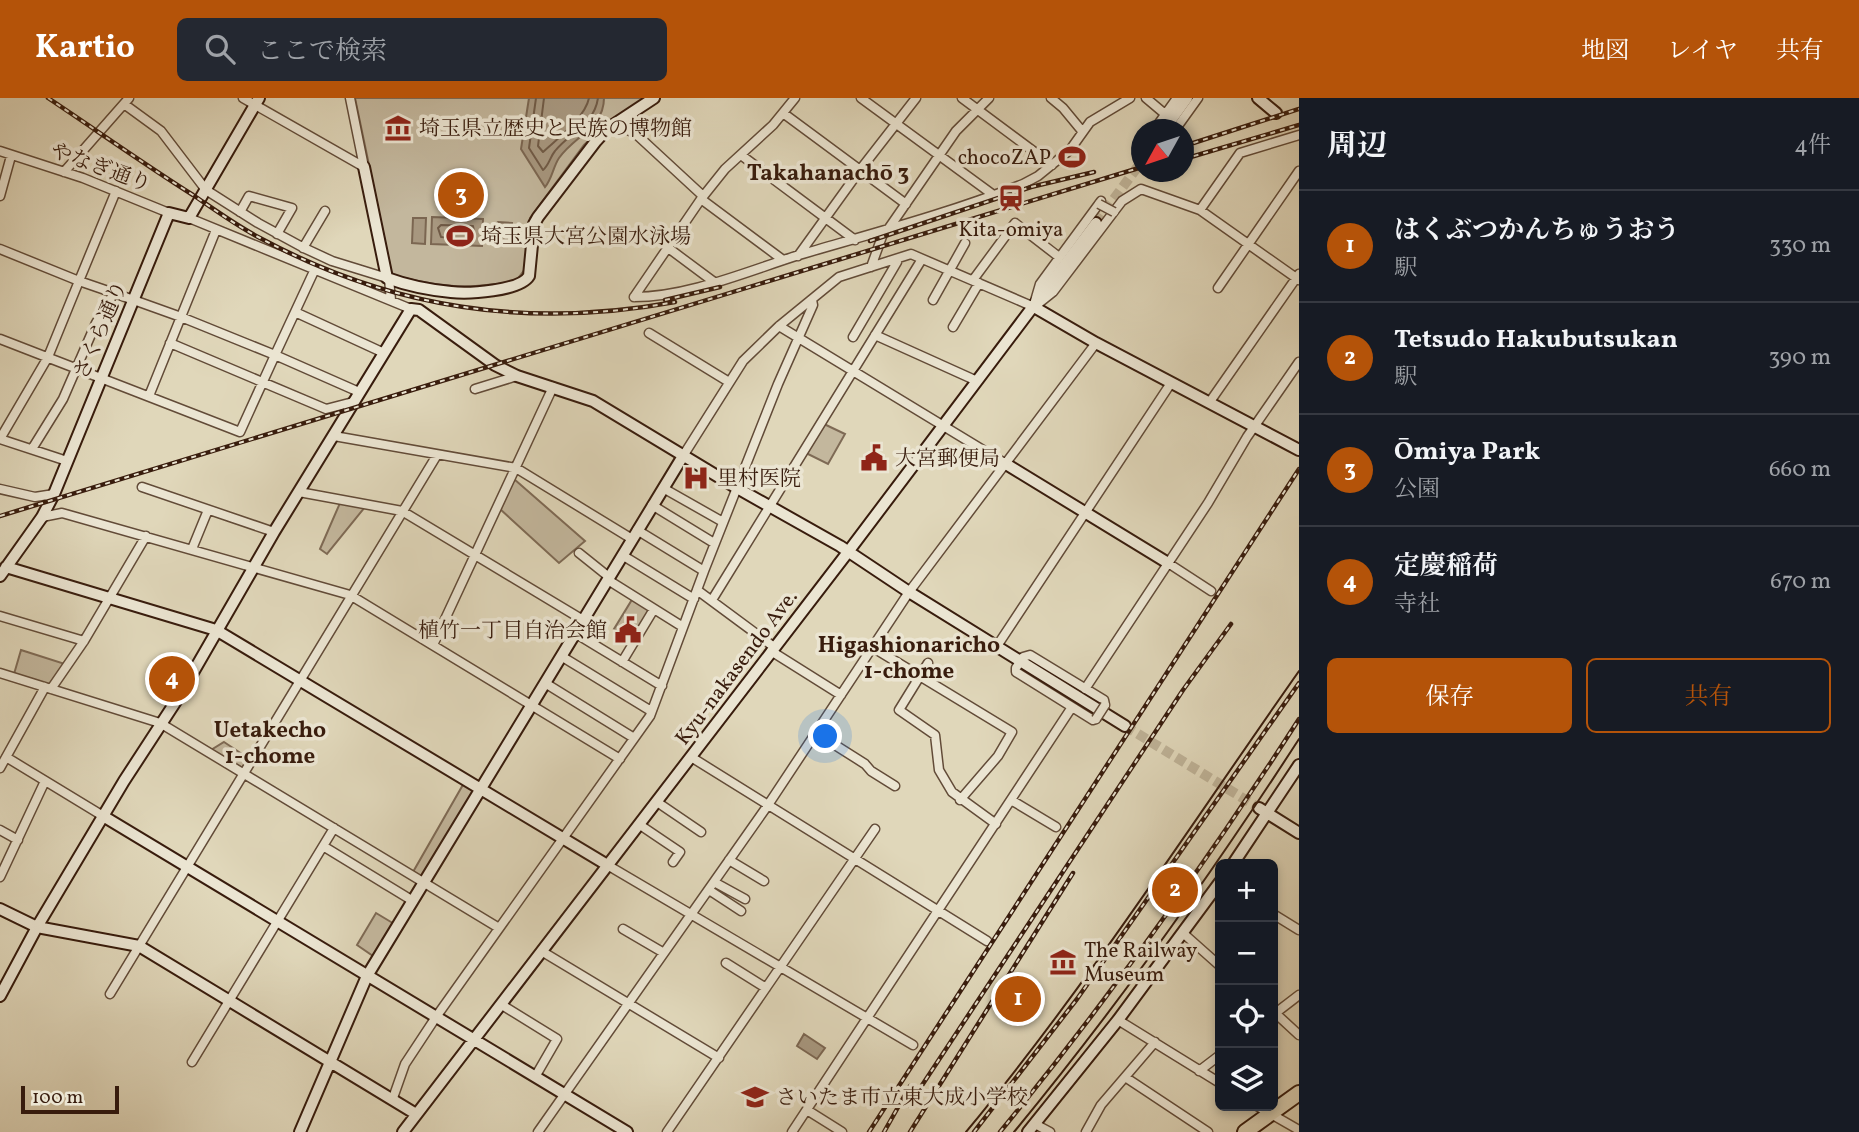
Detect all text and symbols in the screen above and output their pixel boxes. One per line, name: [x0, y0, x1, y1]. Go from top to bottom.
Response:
search box: [177, 18, 667, 81]
text: Kartio: [35, 26, 135, 72]
icon: search: [201, 30, 239, 68]
text: ここで検索: [257, 34, 387, 70]
text: 地図: [1581, 35, 1629, 69]
text: レイヤ: [1667, 35, 1738, 69]
text: 共有: [1776, 35, 1824, 69]
museum icon: 埼玉県立歴史と民族の博物館: [383, 113, 413, 143]
place label: 埼玉県立歴史と民族の博物館: [419, 115, 692, 144]
north arrow: [1131, 119, 1194, 182]
text: 周辺: [1327, 126, 1387, 168]
text: 4件: [1794, 130, 1831, 162]
street label: やなぎ通り: [46, 137, 155, 200]
sports icon: chocoZAP: [1057, 142, 1087, 172]
place label: chocoZAP: [958, 144, 1051, 173]
district label: Takahanachō 3: [747, 158, 909, 190]
pin: 3: [438, 169, 484, 221]
station icon: Kita-omiya: [996, 183, 1026, 213]
text: はくぶつかんちゅうおう: [1394, 213, 1680, 249]
place label: Kita-omiya: [958, 216, 1064, 245]
sports icon: 埼玉県大宮公園水泳場: [445, 221, 475, 251]
place label: 埼玉県大宮公園水泳場: [481, 223, 691, 252]
text: 1: [1345, 230, 1355, 262]
text: 330 m: [1769, 230, 1831, 262]
text: 駅: [1394, 253, 1417, 285]
street label: さくら通り: [68, 277, 135, 385]
text: Tetsudo Hakubutsukan: [1394, 322, 1678, 358]
text: 2: [1344, 342, 1356, 374]
text: 390 m: [1768, 342, 1831, 374]
text: 駅: [1394, 362, 1417, 394]
text: Ōmiya Park: [1394, 434, 1540, 470]
public building icon: 大宮郵便局: [859, 443, 889, 473]
place label: 大宮郵便局: [895, 445, 1000, 474]
text: 3: [1344, 454, 1356, 486]
text: 660 m: [1769, 454, 1831, 486]
hospital icon: 里村医院: [681, 463, 711, 493]
place label: 里村医院: [717, 465, 801, 494]
text: 公園: [1394, 474, 1440, 506]
text: 定慶稲荷: [1394, 549, 1498, 585]
text: 4: [1343, 566, 1357, 598]
text: 670 m: [1770, 566, 1831, 598]
street label: Kyu-nakasendo Ave.: [669, 584, 805, 752]
text: 寺社: [1394, 589, 1440, 621]
public building icon: 植竹一丁目自治会館: [613, 615, 643, 645]
place label: 植竹一丁目自治会館: [418, 617, 607, 646]
district label: Higashionaricho 1-chome: [818, 630, 1000, 688]
pin: 4: [149, 653, 195, 705]
button: 保存: [1327, 658, 1572, 733]
button: 共有: [1586, 658, 1831, 733]
district label: Uetakecho 1-chome: [214, 715, 326, 773]
your location: [808, 719, 842, 753]
map controls: [1215, 859, 1278, 1111]
button: +: [1215, 859, 1278, 922]
pin: 2: [1152, 864, 1198, 916]
button: −: [1215, 922, 1278, 985]
place label: The Railway Museum: [1084, 937, 1198, 990]
museum icon: The Railway Museum: [1048, 947, 1078, 977]
pin: 1: [995, 973, 1041, 1025]
button: locate: [1215, 985, 1278, 1048]
button: layers: [1215, 1048, 1278, 1111]
school or university icon: さいたま市立東大成小学校: [740, 1082, 770, 1112]
scale bar: [21, 1083, 119, 1115]
place label: さいたま市立東大成小学校: [776, 1084, 1028, 1113]
text: 100 m: [32, 1085, 83, 1111]

